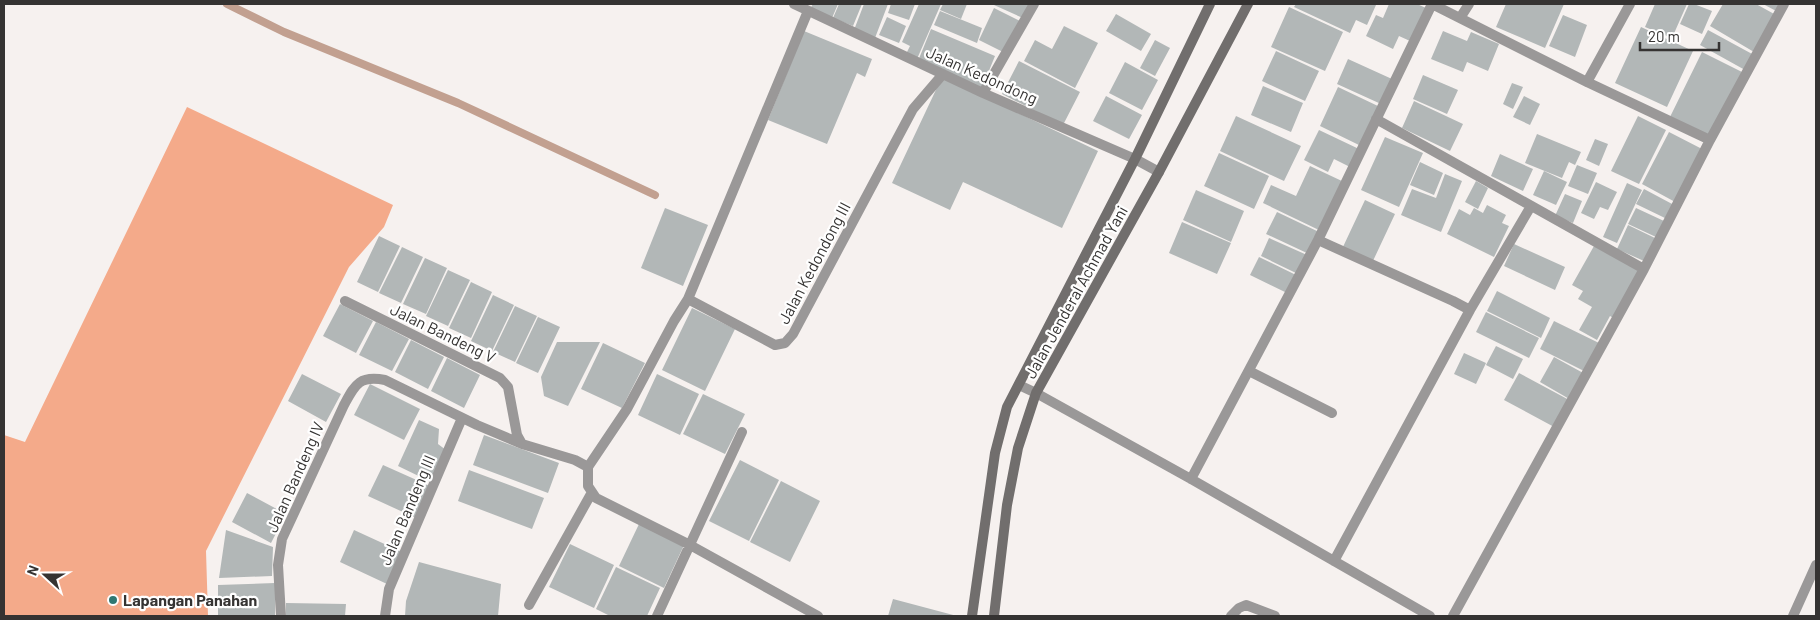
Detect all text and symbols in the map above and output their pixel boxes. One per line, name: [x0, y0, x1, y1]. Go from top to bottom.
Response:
scale bar: [1640, 20, 1719, 52]
text: 20 m: [1648, 27, 1680, 45]
street label: Jalan Kedondong: [924, 42, 1041, 108]
street label: Jalan Kedondong III: [773, 199, 854, 327]
street label: Jalan Jenderal Achmad Yani: [1020, 202, 1131, 381]
street label: Jalan Bandeng V: [387, 299, 499, 366]
street label: Jalan Bandeng IV: [262, 419, 327, 535]
street label: Jalan Bandeng III: [375, 452, 438, 568]
north arrow: [20, 550, 70, 600]
text: N: [23, 563, 42, 578]
place label: Lapangan Panahan: [123, 590, 257, 609]
marker: Lapangan Panahan: [107, 594, 119, 606]

